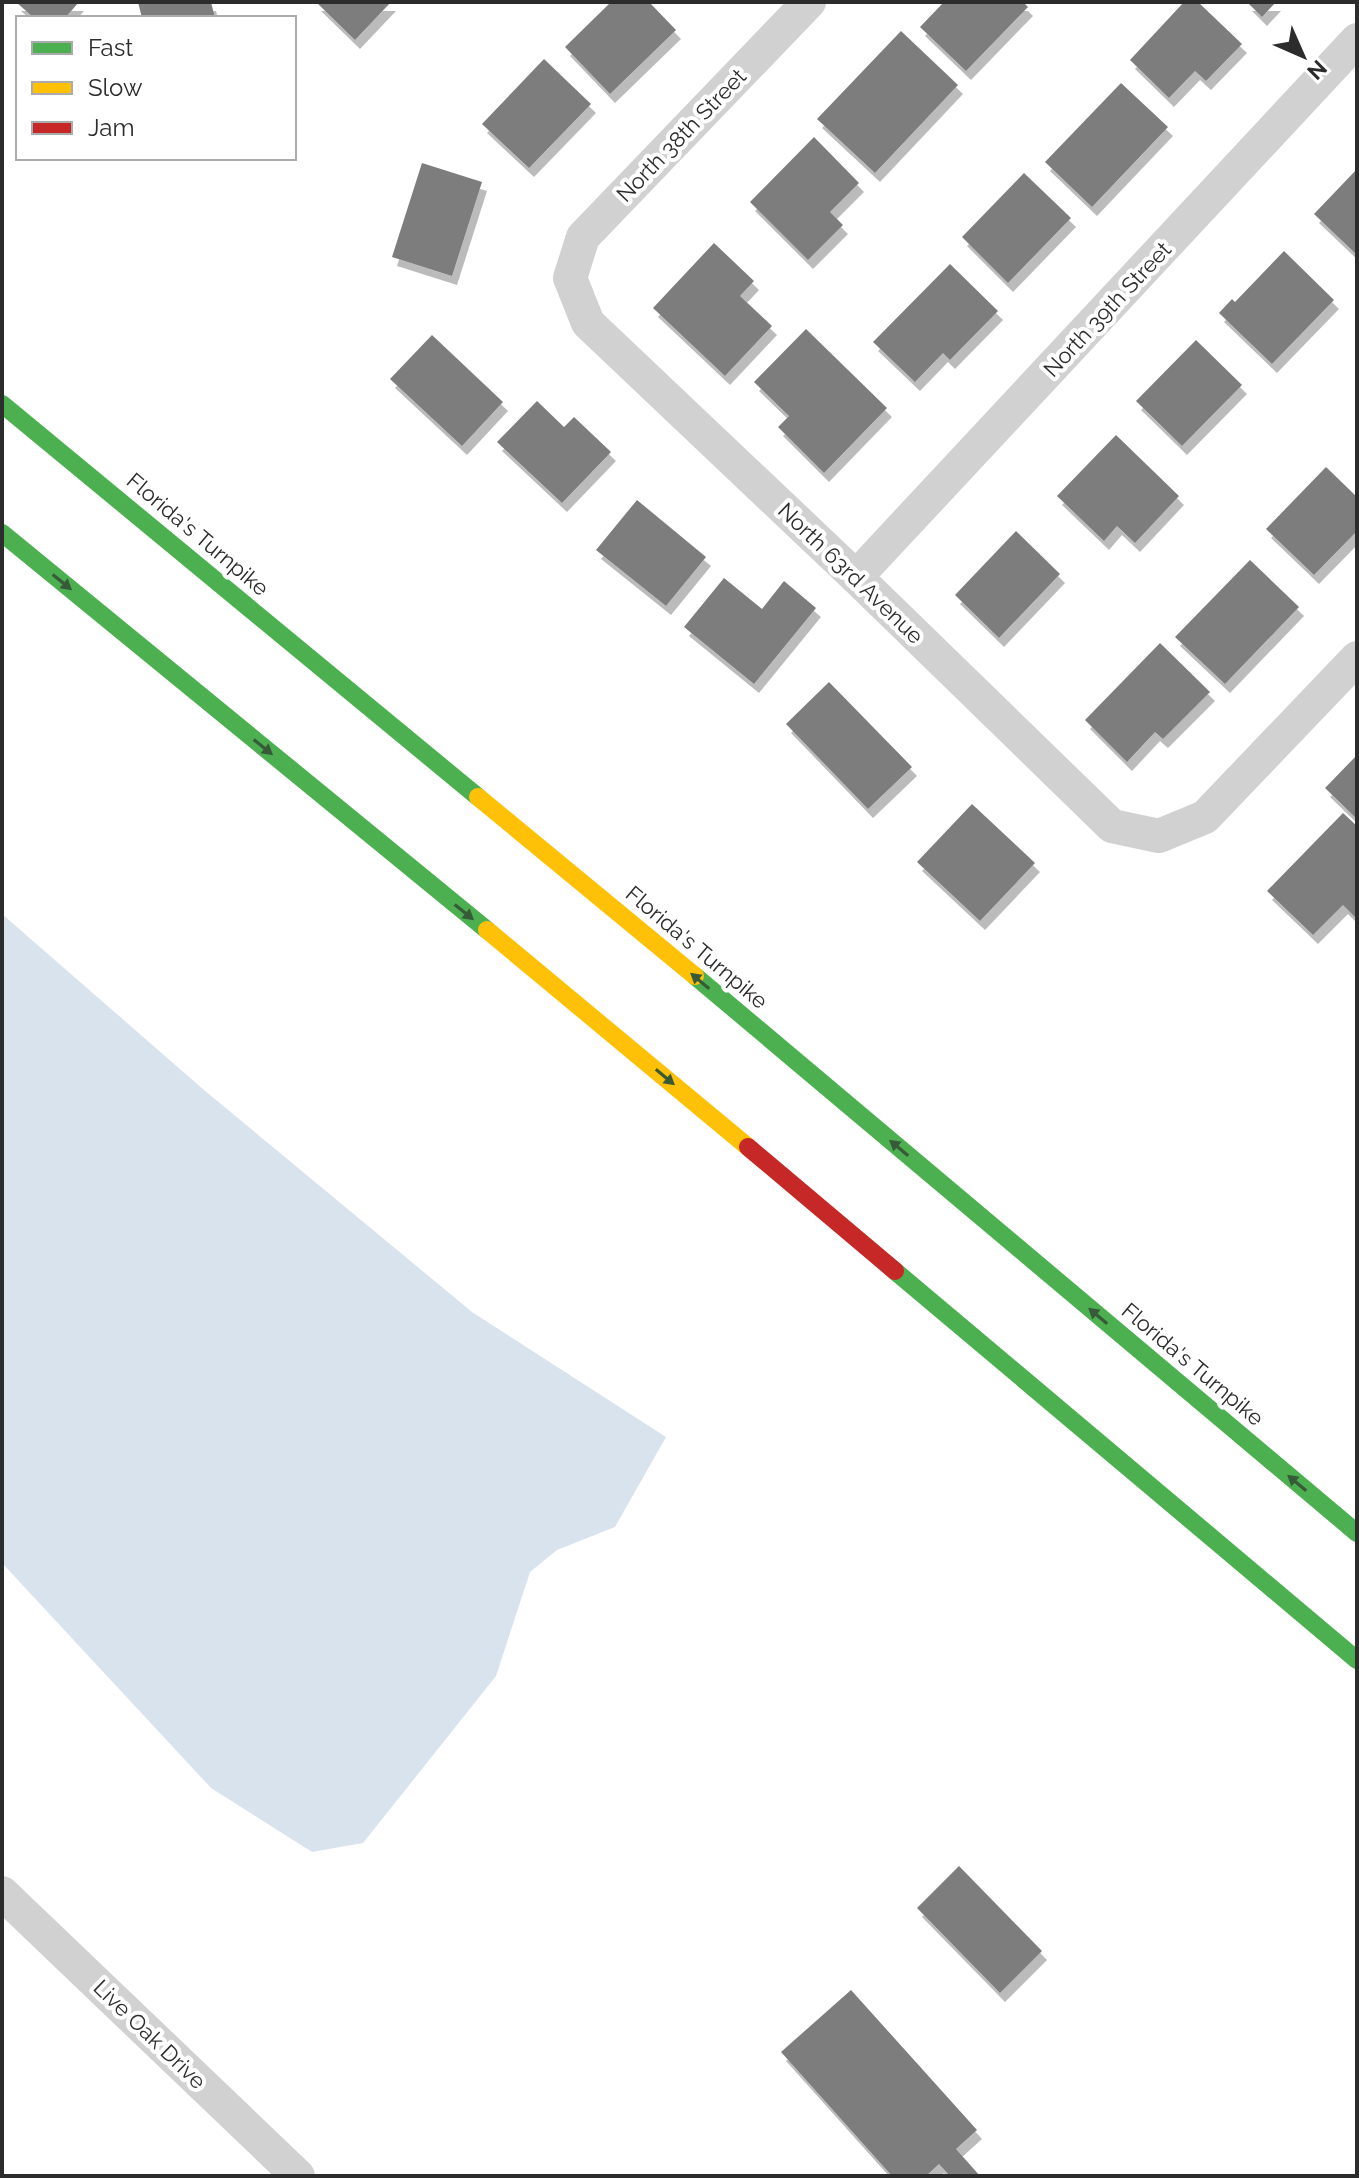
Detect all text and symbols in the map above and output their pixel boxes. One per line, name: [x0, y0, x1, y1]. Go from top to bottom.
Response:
legend: [16, 16, 296, 160]
north arrow: [1263, 16, 1343, 96]
text: Fast: [88, 33, 133, 62]
text: N: [1302, 55, 1332, 85]
street label: North 38th Street: [611, 63, 752, 207]
text: Slow: [88, 73, 143, 102]
text: Jam: [88, 113, 134, 142]
street label: North 39th Street: [1038, 236, 1177, 382]
street label: Florida's Turnpike: [122, 467, 274, 601]
street label: North 63rd Avenue: [773, 497, 929, 649]
one-way arrow: [52, 573, 72, 590]
one-way arrow: [253, 738, 273, 755]
street label: Florida's Turnpike: [621, 880, 773, 1014]
one-way arrow: [454, 903, 474, 920]
one-way arrow: [691, 973, 711, 990]
one-way arrow: [655, 1068, 675, 1085]
one-way arrow: [890, 1140, 910, 1157]
street label: Florida's Turnpike: [1117, 1297, 1269, 1431]
one-way arrow: [1089, 1308, 1109, 1325]
one-way arrow: [1288, 1475, 1308, 1492]
street label: Live Oak Drive: [89, 1974, 211, 2094]

